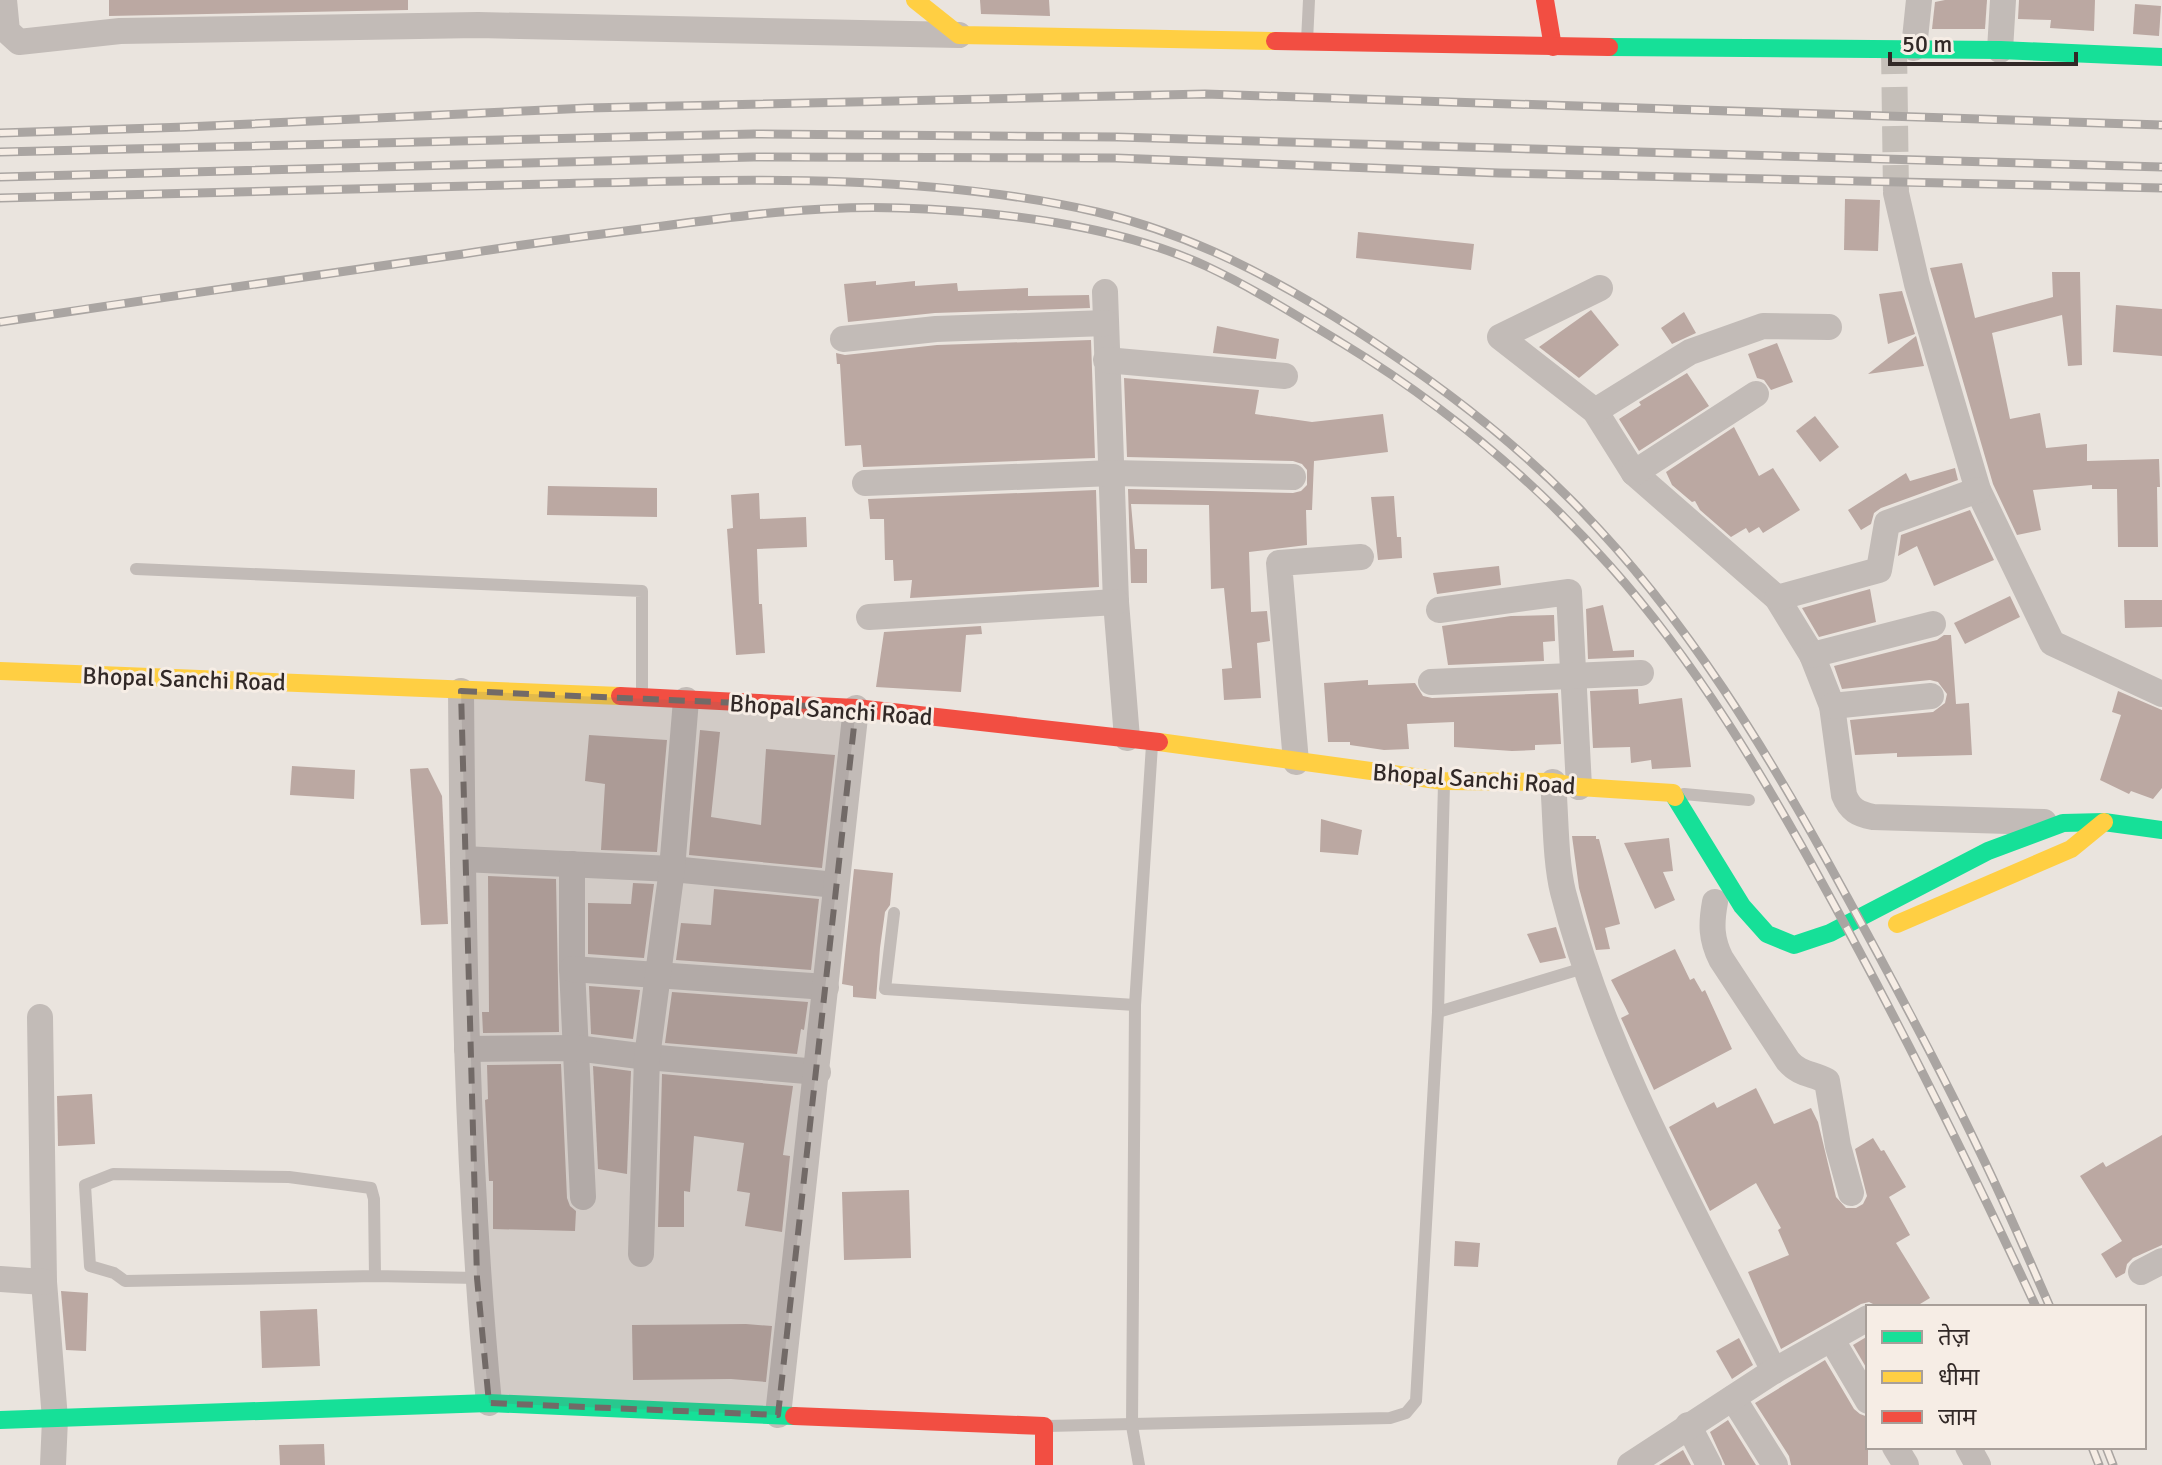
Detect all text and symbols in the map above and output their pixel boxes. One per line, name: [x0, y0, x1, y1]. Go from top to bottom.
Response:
scale bar: [1890, 16, 2076, 66]
text: 50 m: [1902, 29, 1952, 59]
street label: Bhopal Sanchi Road: [82, 660, 286, 698]
street label: Bhopal Sanchi Road: [728, 688, 934, 732]
street label: Bhopal Sanchi Road: [1371, 757, 1577, 801]
legend: [1866, 1305, 2146, 1449]
text: तेज़: [1938, 1322, 1971, 1352]
text: धीमा: [1938, 1362, 1980, 1392]
text: जाम: [1938, 1402, 1977, 1432]

